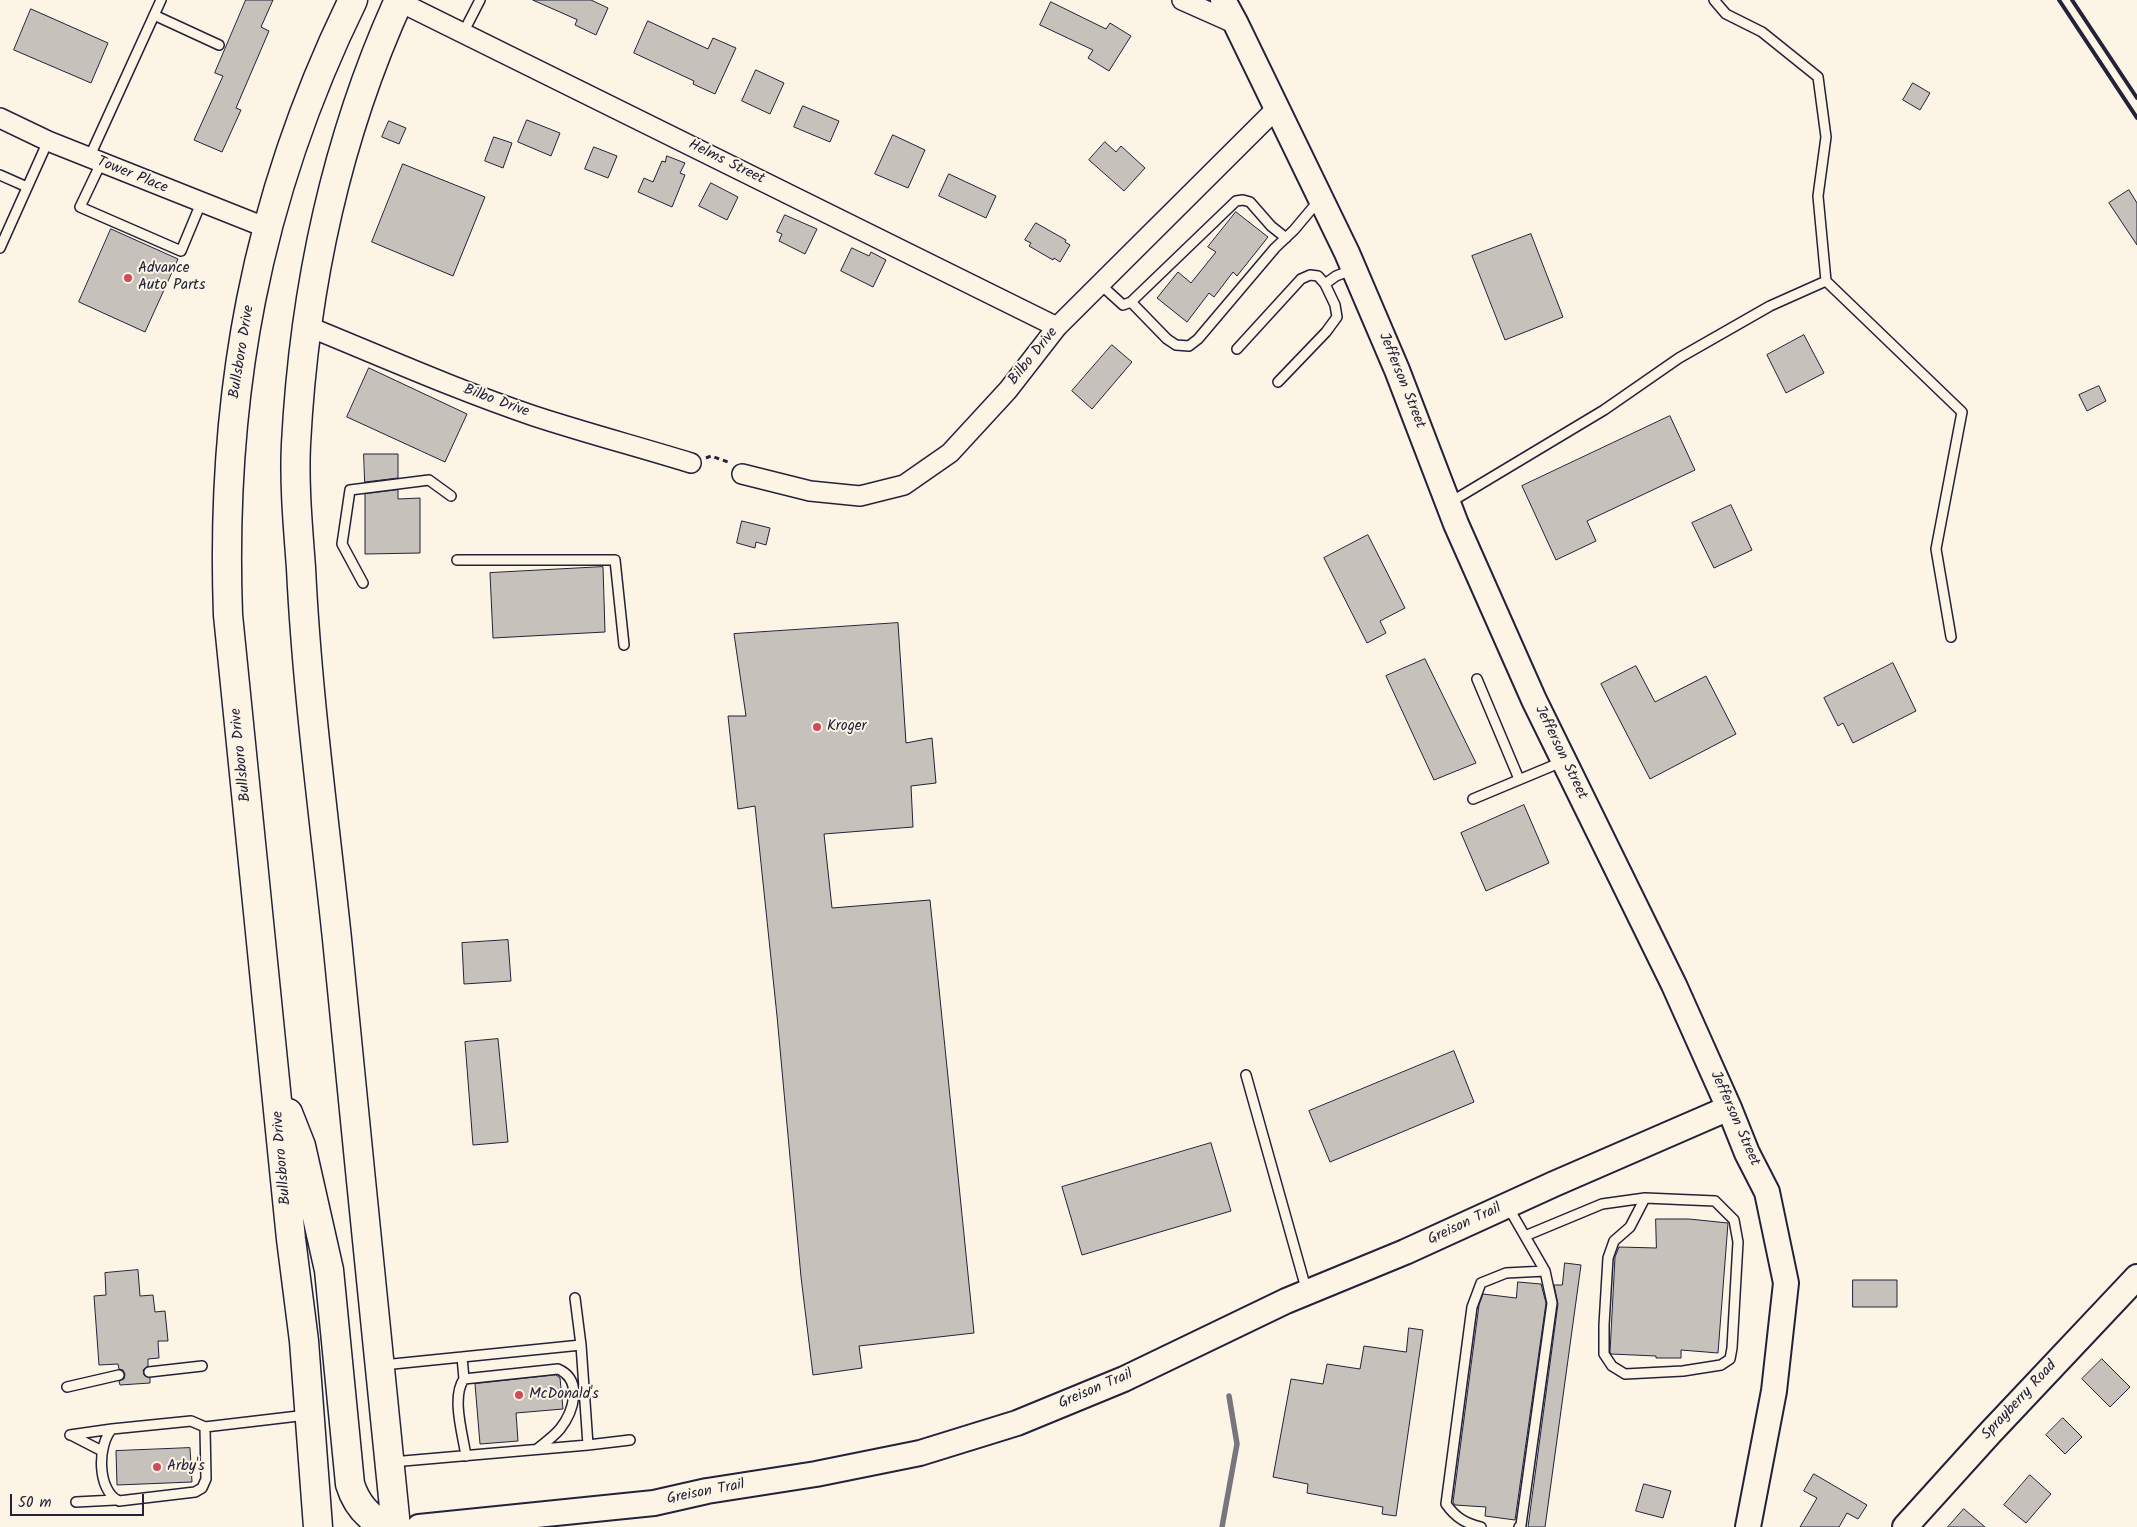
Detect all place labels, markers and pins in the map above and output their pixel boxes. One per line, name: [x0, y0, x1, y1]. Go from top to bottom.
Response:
place label: Advance Auto Parts: [138, 260, 205, 295]
marker: Advance Auto Parts: [122, 272, 134, 284]
place label: Kroger: [827, 718, 866, 736]
marker: Kroger: [811, 721, 823, 733]
place label: McDonald's: [529, 1386, 599, 1404]
marker: McDonald's: [513, 1389, 525, 1401]
place label: Arby's: [167, 1458, 205, 1476]
marker: Arby's: [151, 1461, 163, 1473]

